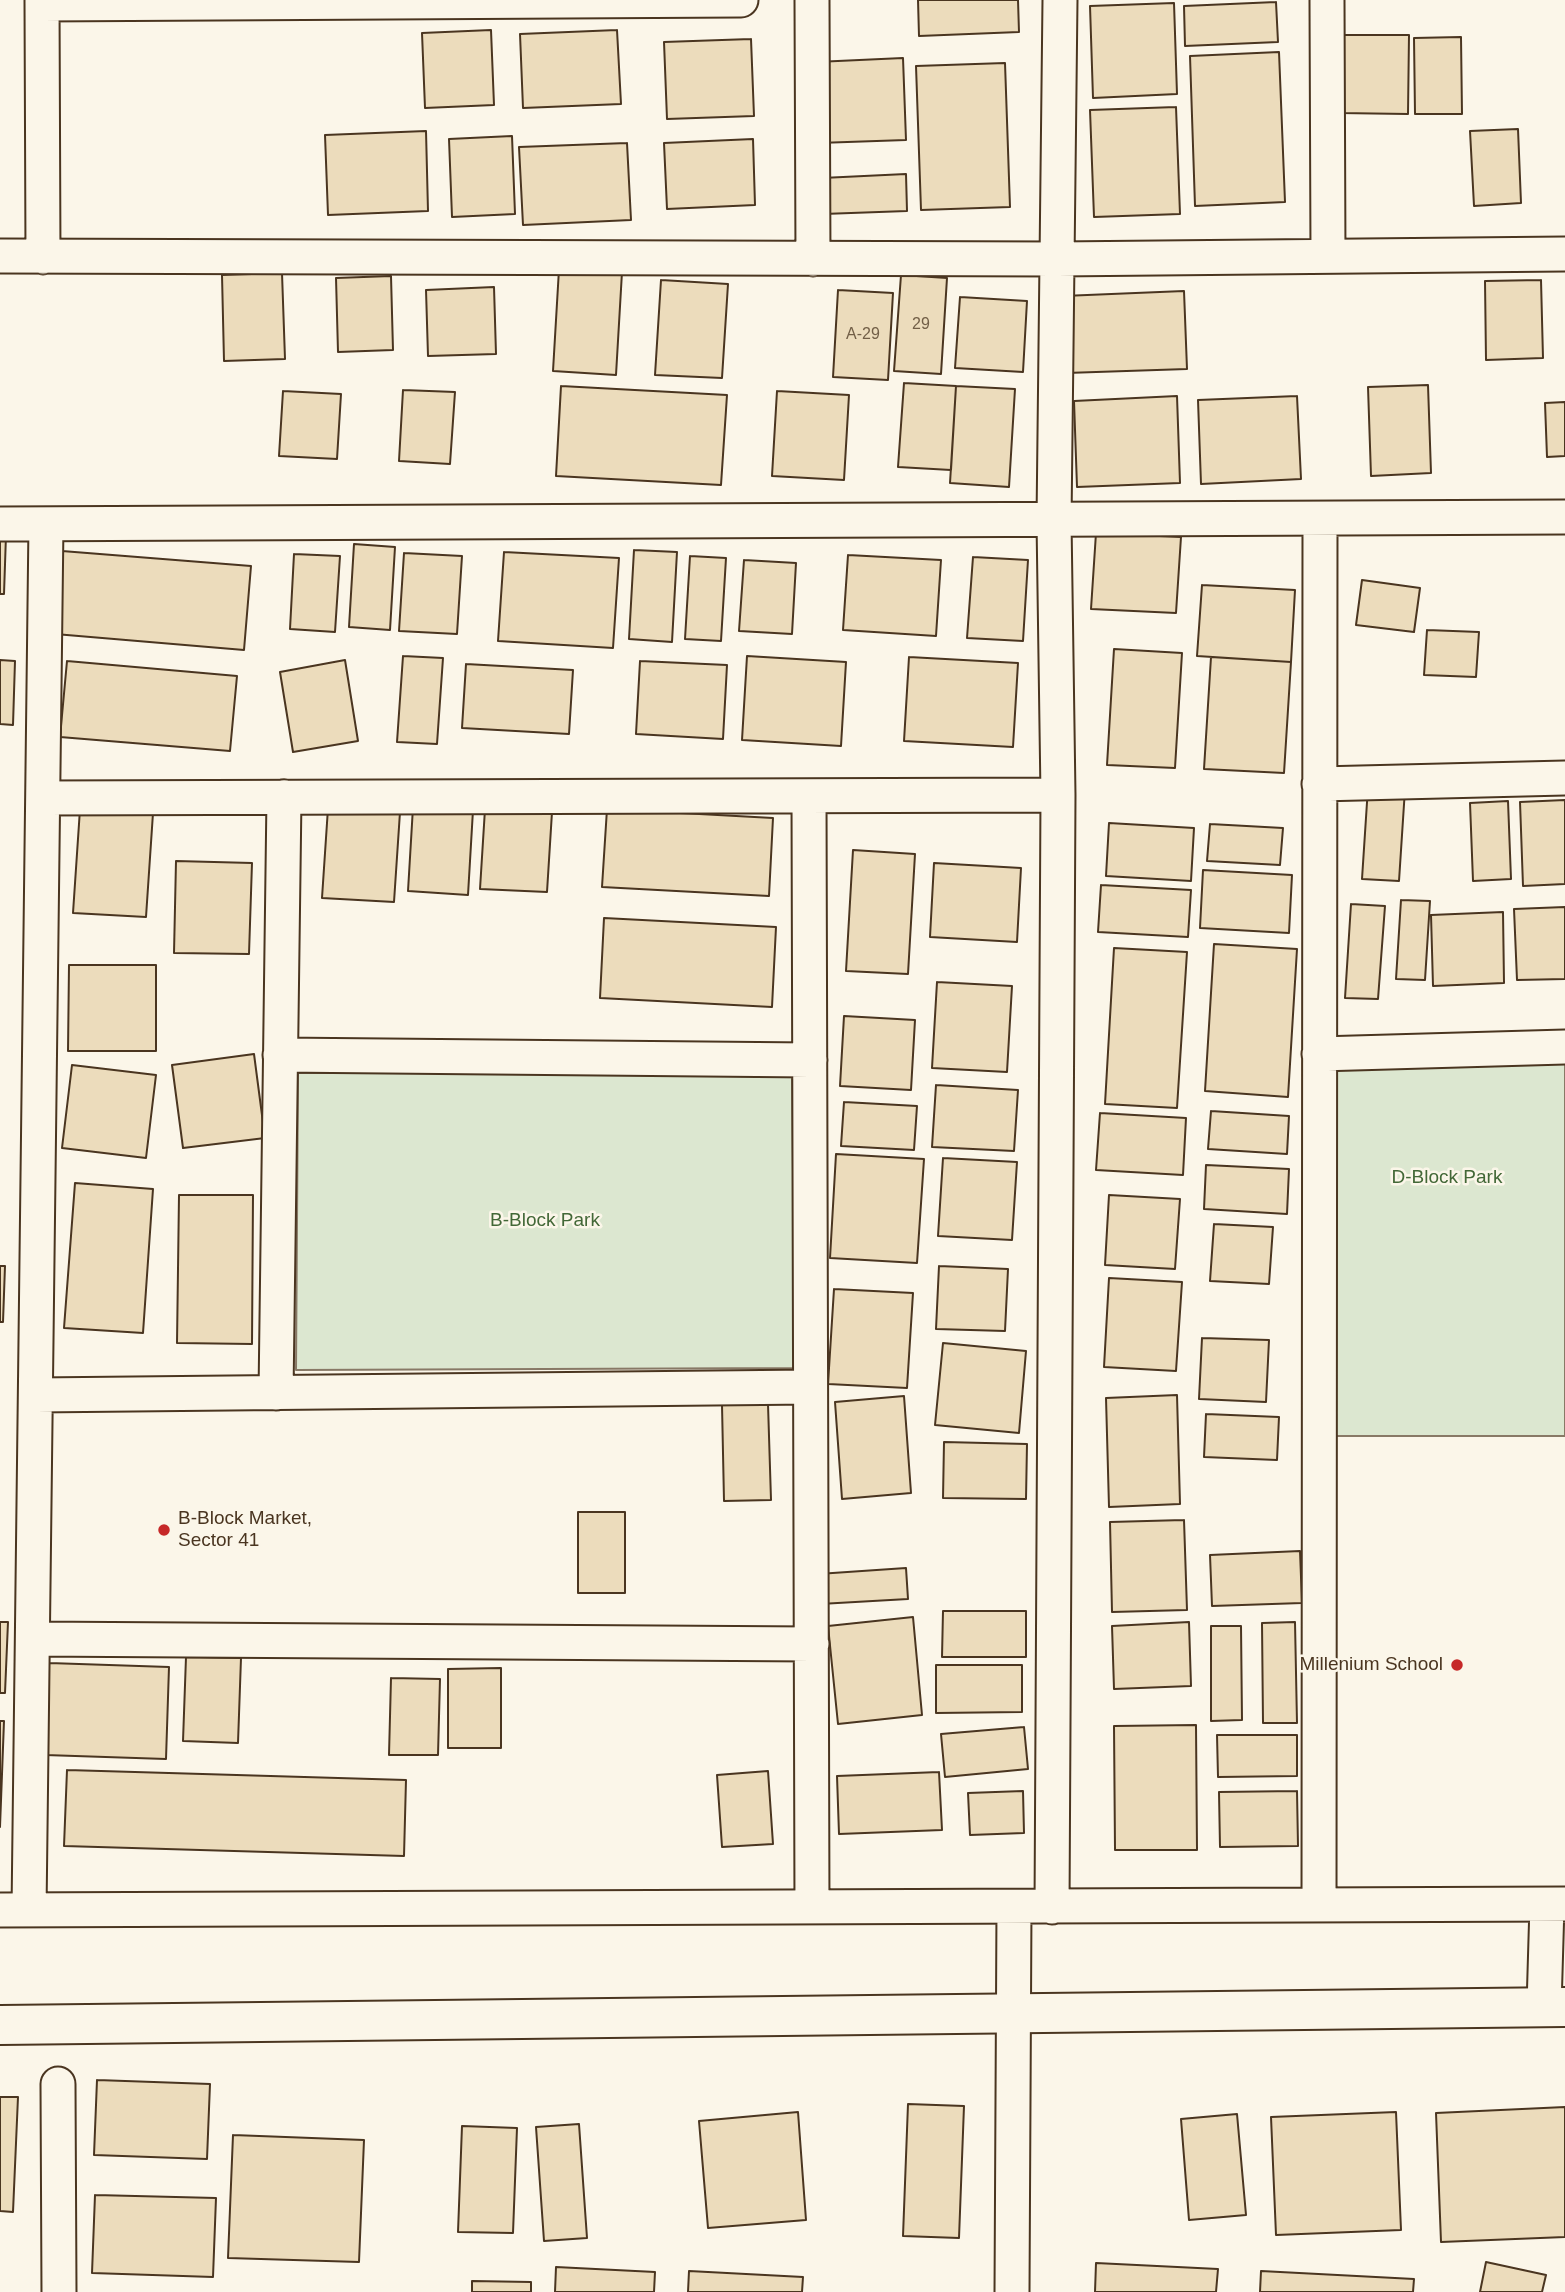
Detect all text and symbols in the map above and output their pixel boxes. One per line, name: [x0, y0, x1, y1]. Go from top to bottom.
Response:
house number: 29: [912, 315, 930, 335]
house number: A-29: [846, 325, 880, 345]
park label: D-Block Park: [1392, 1167, 1502, 1189]
park label: B-Block Park: [490, 1210, 600, 1232]
place label: B-Block Market, Sector 41: [178, 1508, 312, 1552]
marker: B-Block Market, Sector 41: [156, 1522, 172, 1538]
place label: Millenium School: [1299, 1654, 1443, 1676]
marker: Millenium School: [1449, 1657, 1465, 1673]

